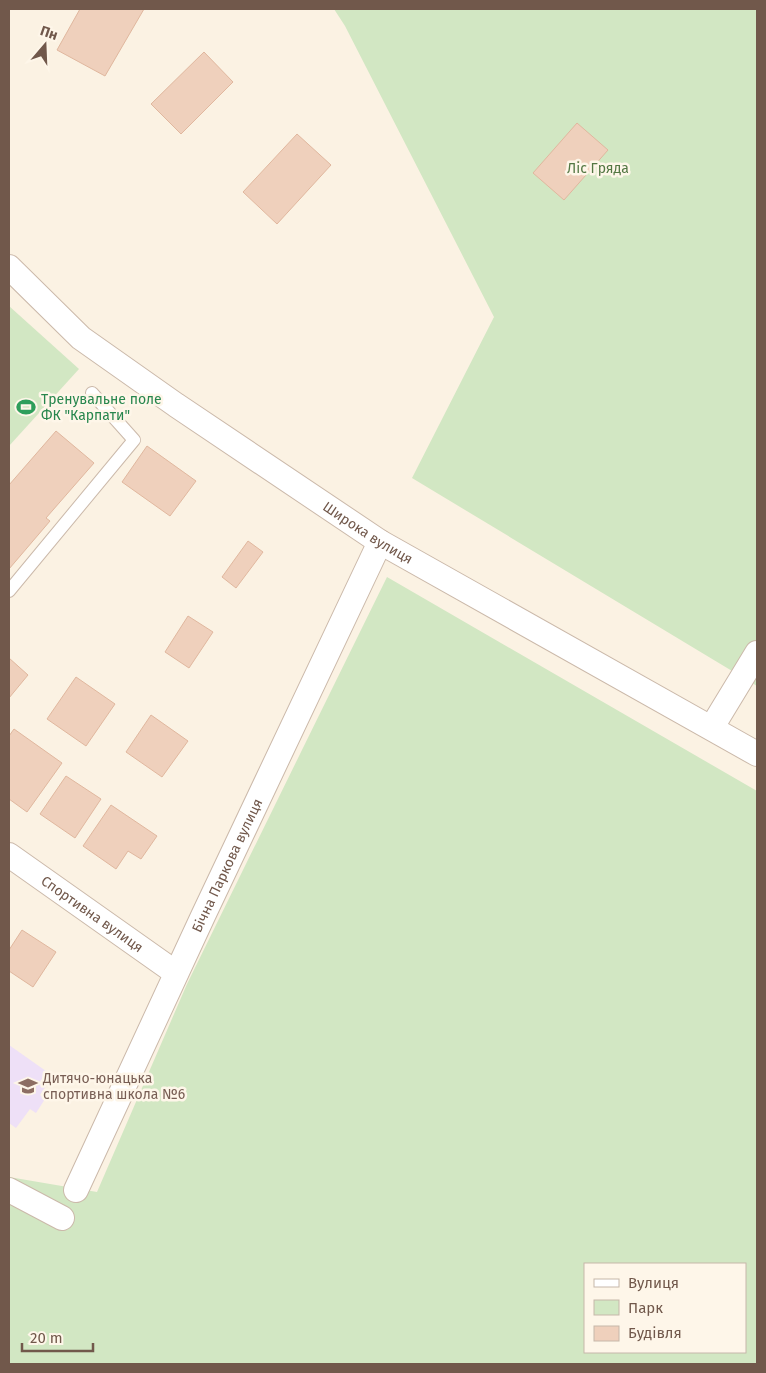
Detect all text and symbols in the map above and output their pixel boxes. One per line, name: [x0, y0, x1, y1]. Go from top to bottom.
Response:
north arrow: [20, 20, 70, 70]
text: Пн: [38, 22, 60, 44]
park label: Ліс Гряда: [567, 160, 629, 177]
place label: Тренувальне поле ФК "Карпати": [41, 391, 162, 424]
sports icon: Тренувальне поле ФК "Карпати": [15, 396, 37, 418]
street label: Широка вулиця: [320, 498, 416, 567]
street label: Бічна Паркова вулиця: [188, 796, 266, 935]
street label: Спортивна вулиця: [38, 872, 147, 956]
place label: Дитячо-юнацька спортивна школа №6: [42, 1070, 185, 1103]
school or university icon: Дитячо-юнацька спортивна школа №6: [17, 1075, 39, 1097]
legend: [584, 1263, 746, 1353]
text: Вулиця: [628, 1274, 679, 1292]
text: Парк: [628, 1299, 663, 1317]
scale bar: [22, 1320, 94, 1352]
text: Будівля: [628, 1324, 682, 1342]
text: 20 m: [30, 1329, 63, 1347]

